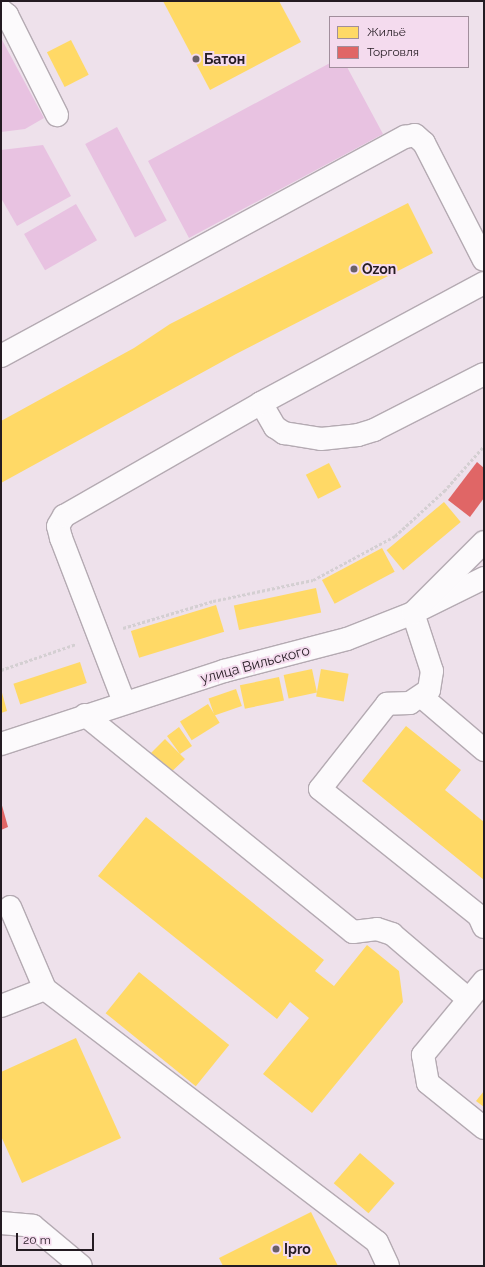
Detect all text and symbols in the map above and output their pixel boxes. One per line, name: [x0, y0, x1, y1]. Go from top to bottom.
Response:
legend: [329, 16, 469, 68]
text: Жильё: [367, 25, 406, 39]
text: Торговля: [367, 45, 419, 59]
place label: Батон: [204, 51, 245, 67]
marker: Батон: [191, 54, 201, 64]
place label: Ozon: [362, 261, 396, 277]
marker: Ozon: [349, 264, 359, 274]
street label: улица Вильского: [198, 641, 312, 687]
scale bar: [18, 1225, 96, 1251]
text: 20 m: [23, 1233, 51, 1247]
place label: Ipro: [284, 1241, 311, 1257]
marker: Ipro: [271, 1244, 281, 1254]

